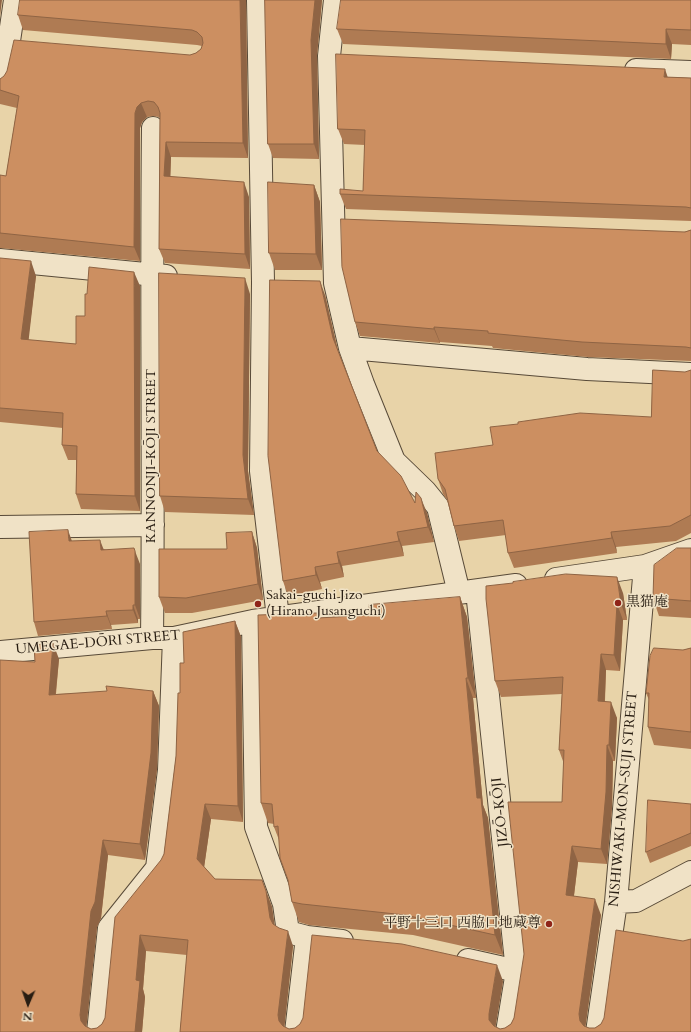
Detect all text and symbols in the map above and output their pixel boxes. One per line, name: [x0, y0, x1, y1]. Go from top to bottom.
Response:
street label: KANNONJI-KŌJI STREET: [144, 369, 160, 543]
place label: Sakai-guchi Jizo (Hirano Jusanguchi): [266, 588, 386, 620]
place label: 黒猫庵: [626, 595, 668, 611]
marker: 黒猫庵: [613, 598, 623, 608]
marker: Sakai-guchi Jizo (Hirano Jusanguchi): [253, 599, 263, 609]
street label: UMEGAE-DŌRI STREET: [15, 627, 181, 659]
street label: NISHIWAKI-MON-SUJI STREET: [606, 690, 642, 908]
street label: JIZŌ-KŌJI: [489, 776, 513, 848]
place label: 平野十三口 西脇口地蔵尊: [383, 916, 541, 932]
marker: 平野十三口 西脇口地蔵尊: [544, 919, 554, 929]
north arrow: [8, 984, 48, 1024]
text: N: [23, 1009, 33, 1024]

